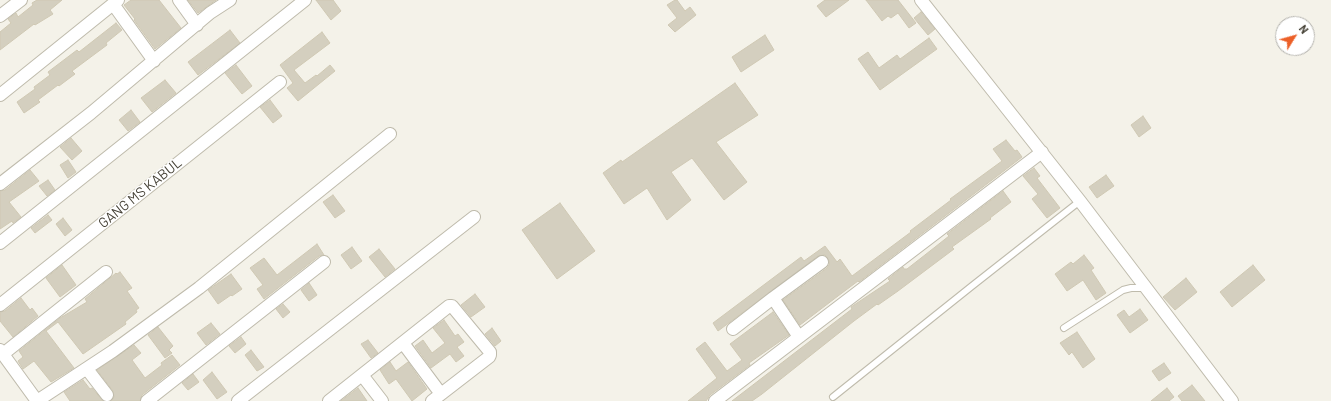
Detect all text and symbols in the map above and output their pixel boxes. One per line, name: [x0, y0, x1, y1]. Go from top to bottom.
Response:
north arrow: [1275, 16, 1315, 56]
text: N: [1297, 22, 1312, 36]
street label: GANG MS KABUL: [95, 154, 185, 232]

